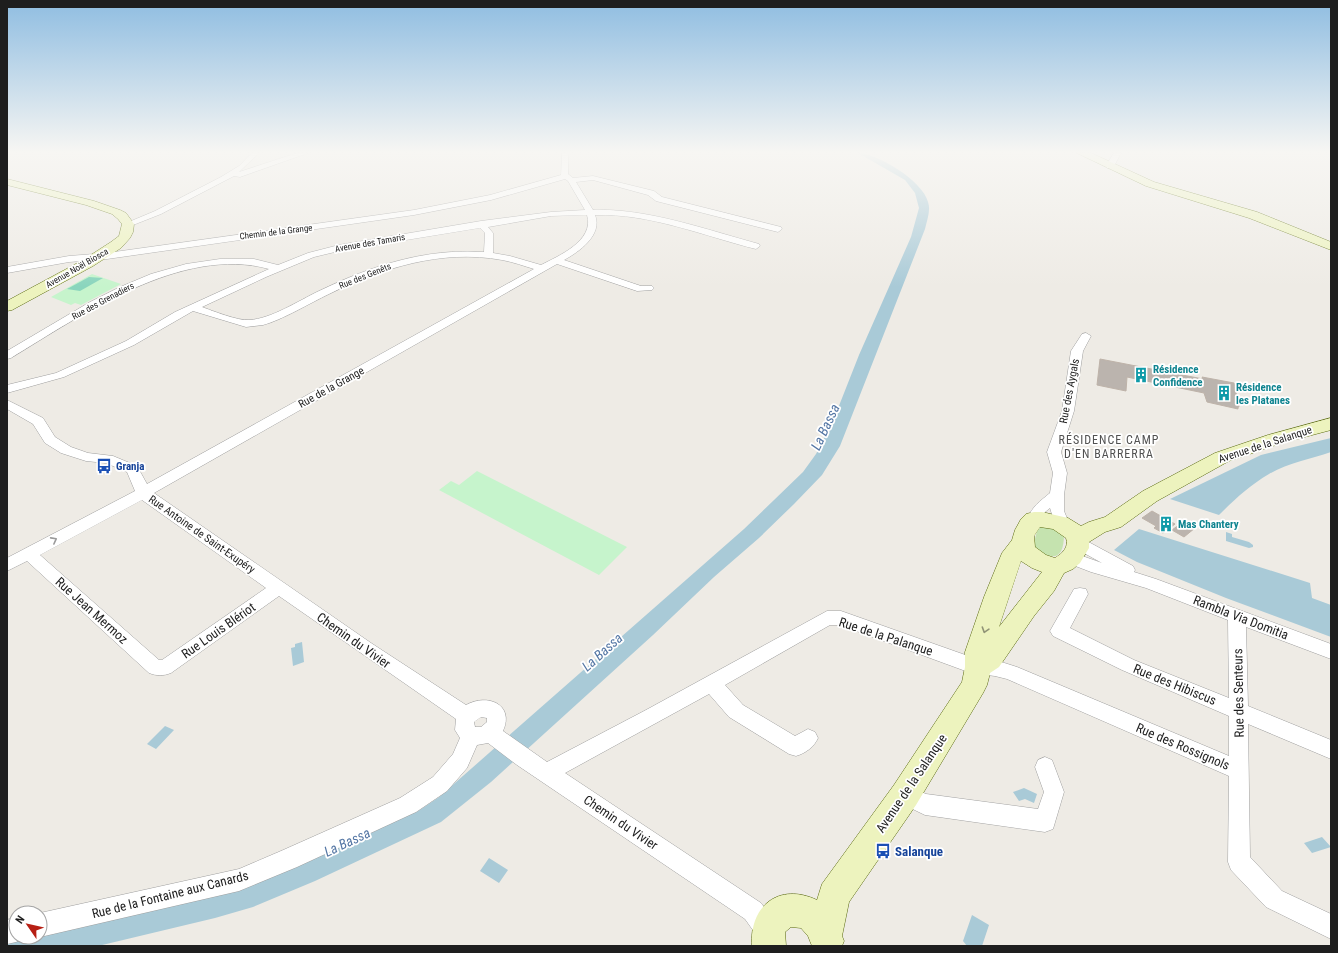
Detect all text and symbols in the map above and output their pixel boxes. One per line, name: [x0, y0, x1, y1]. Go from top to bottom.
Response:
street label: Chemin de la Grange: [239, 223, 313, 241]
street label: Avenue des Tamaris: [334, 232, 406, 254]
street label: Avenue Noël Biosca: [44, 246, 110, 290]
street label: Rue des Genêts: [338, 261, 392, 291]
street label: Rue des Grenadiers: [70, 280, 136, 322]
street label: Rue des Aygals: [1057, 358, 1082, 425]
place label: Résidence Confidence: [1153, 363, 1203, 389]
street label: Rue de la Grange: [296, 364, 366, 411]
building icon: Résidence Confidence: [1132, 366, 1150, 384]
place label: Résidence les Platanes: [1236, 381, 1290, 407]
building icon: Résidence les Platanes: [1215, 384, 1233, 402]
water label: La Bassa: [807, 401, 843, 453]
street label: Avenue de la Salanque: [1217, 423, 1314, 466]
district label: RÉSIDENCE CAMP D'EN BARRERRA: [1059, 432, 1159, 461]
bus stop icon: Granja: [95, 457, 113, 475]
place label: Granja: [116, 460, 144, 473]
street label: Rue Antoine de Saint-Exupéry: [146, 493, 258, 576]
building icon: Mas Chantery: [1157, 515, 1175, 533]
place label: Mas Chantery: [1178, 518, 1239, 531]
one-way arrow: [49, 537, 57, 545]
street label: Rue Jean Mermoz: [52, 574, 131, 647]
street label: Rambla Via Domitia: [1191, 592, 1291, 643]
street label: Rue Louis Blériot: [178, 599, 258, 661]
street label: Chemin du Vivier: [314, 609, 393, 671]
street label: Rue de la Palanque: [837, 614, 935, 659]
one-way arrow: [982, 626, 990, 633]
water label: La Bassa: [578, 630, 626, 674]
street label: Rue des Senteurs: [1230, 648, 1247, 738]
street label: Rue des Hibiscus: [1131, 661, 1219, 708]
street label: Rue des Rossignols: [1134, 720, 1232, 773]
street label: Avenue de la Salanque: [873, 731, 950, 835]
street label: Chemin du Vivier: [581, 792, 661, 853]
water label: La Bassa: [321, 824, 373, 860]
bus stop icon: Salanque: [874, 842, 892, 860]
place label: Salanque: [895, 844, 943, 859]
street label: Rue de la Fontaine aux Canards: [90, 868, 250, 921]
north arrow: [8, 905, 48, 945]
text: N: [13, 913, 28, 926]

